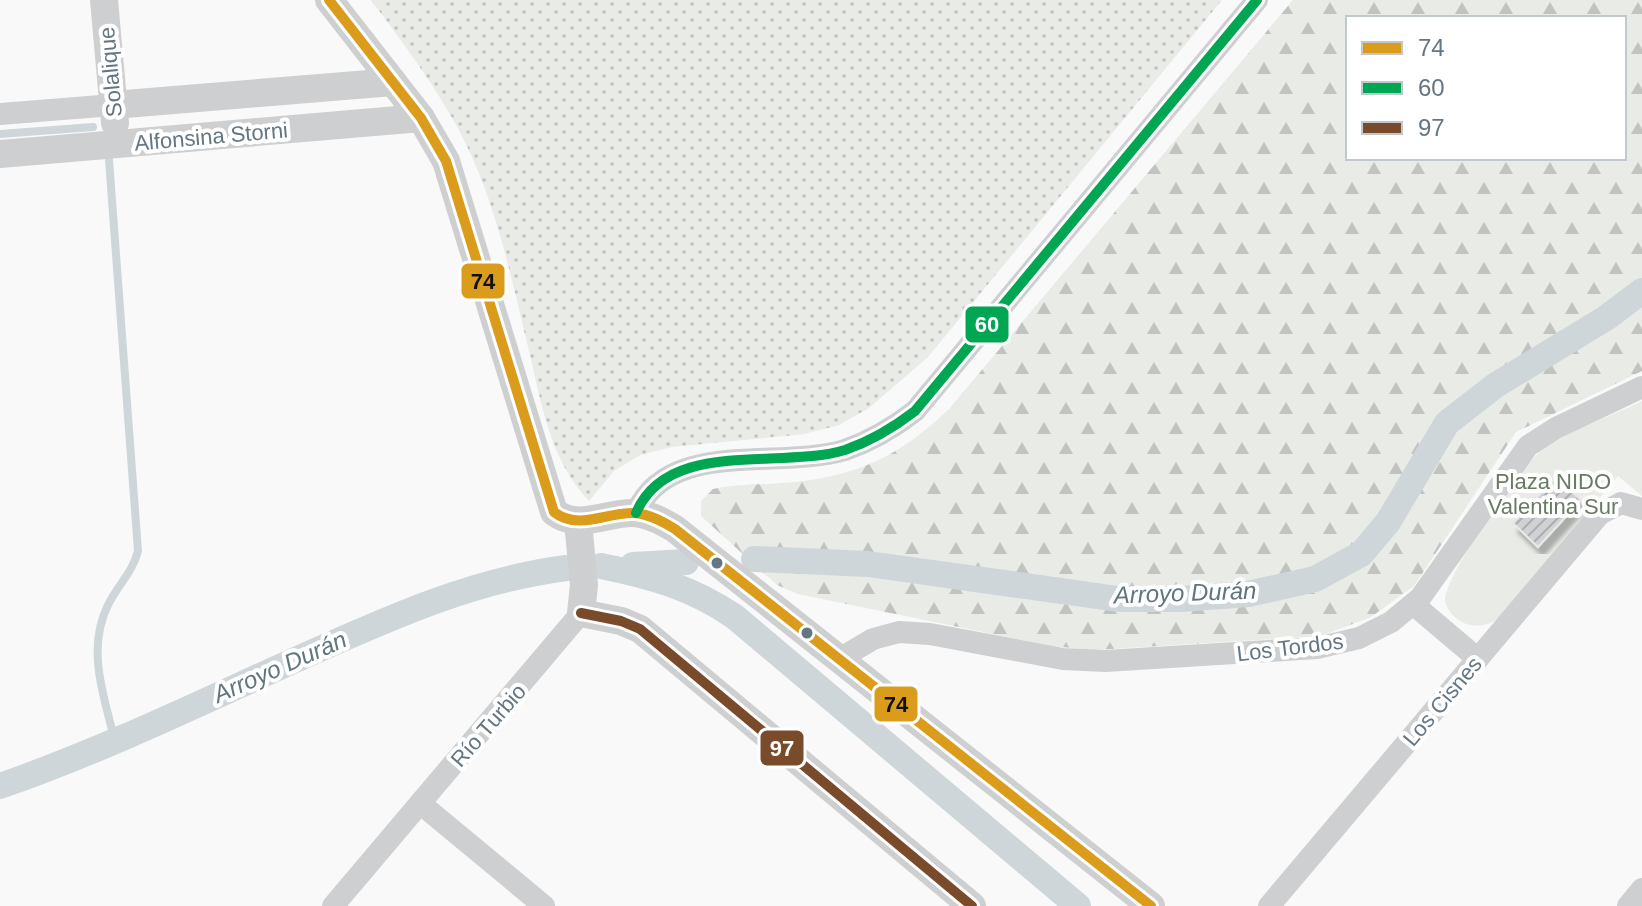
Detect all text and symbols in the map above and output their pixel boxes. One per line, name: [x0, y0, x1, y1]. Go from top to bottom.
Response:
legend: [1346, 16, 1626, 160]
street label: Solalique: [94, 26, 127, 118]
text: 74: [1418, 34, 1445, 61]
text: 60: [1418, 74, 1445, 101]
text: 97: [1418, 114, 1445, 141]
street label: Alfonsina Storni: [133, 117, 289, 156]
line badge: 74: [460, 262, 506, 300]
text: 74: [471, 269, 496, 294]
line badge: 60: [964, 305, 1010, 344]
text: 60: [975, 312, 999, 337]
park label: Plaza NIDO Valentina Sur: [1488, 469, 1618, 519]
unlabelled marker: [709, 555, 725, 571]
water label: Arroyo Durán: [1111, 577, 1257, 609]
water label: Arroyo Durán: [207, 625, 350, 709]
unlabelled marker: [799, 625, 815, 641]
street label: Los Tordos: [1235, 629, 1345, 666]
street label: Los Cisnes: [1398, 652, 1487, 751]
street label: Río Turbio: [446, 679, 531, 772]
line badge: 74: [873, 685, 919, 723]
text: 74: [884, 692, 909, 717]
line badge: 97: [759, 729, 805, 767]
text: 97: [770, 736, 794, 761]

